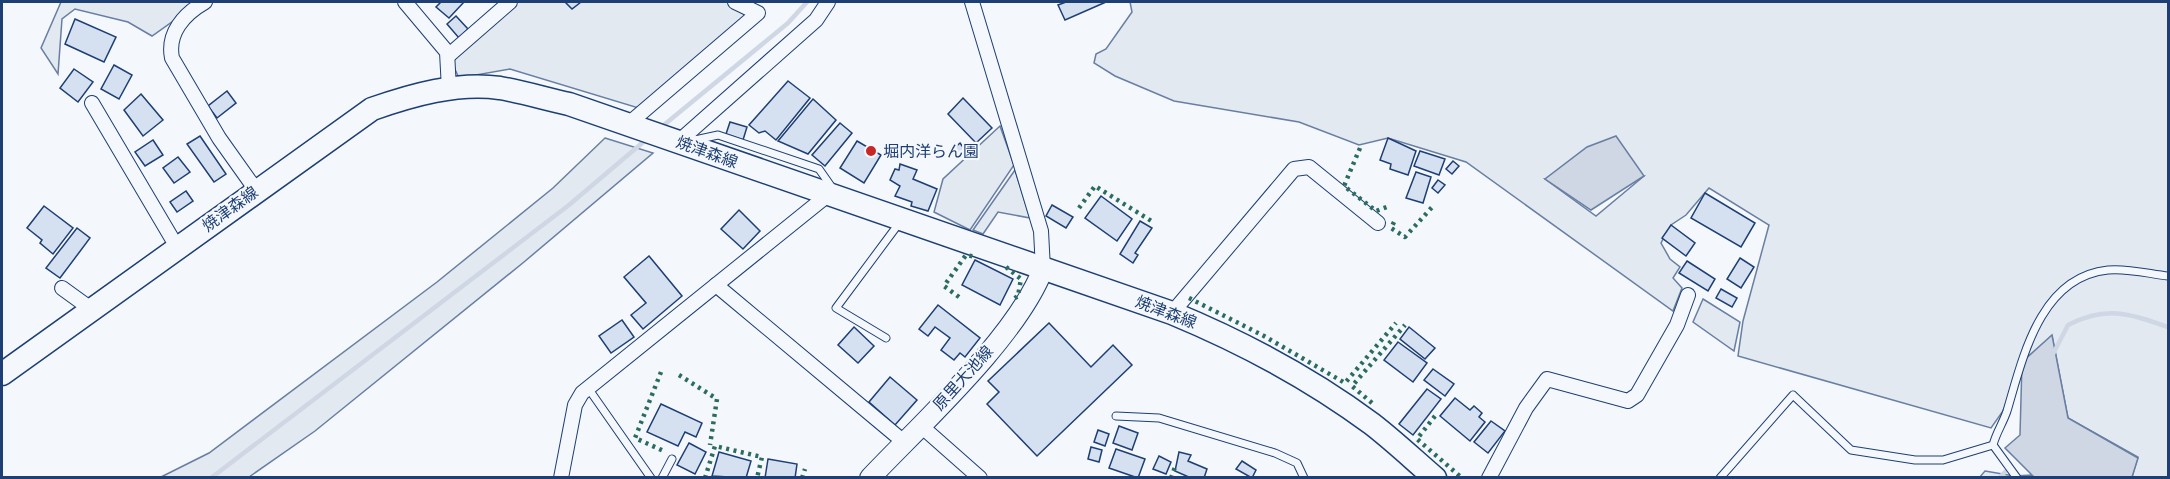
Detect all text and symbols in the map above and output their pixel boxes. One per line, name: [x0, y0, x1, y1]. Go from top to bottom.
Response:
street label: 焼津森線: [674, 132, 740, 172]
place label: 堀内洋らん園: [883, 142, 979, 161]
marker: 堀内洋らん園: [864, 144, 878, 158]
street label: 焼津森線: [199, 183, 261, 235]
street label: 焼津森線: [1133, 292, 1199, 332]
street label: 原里大池線: [929, 342, 997, 414]

